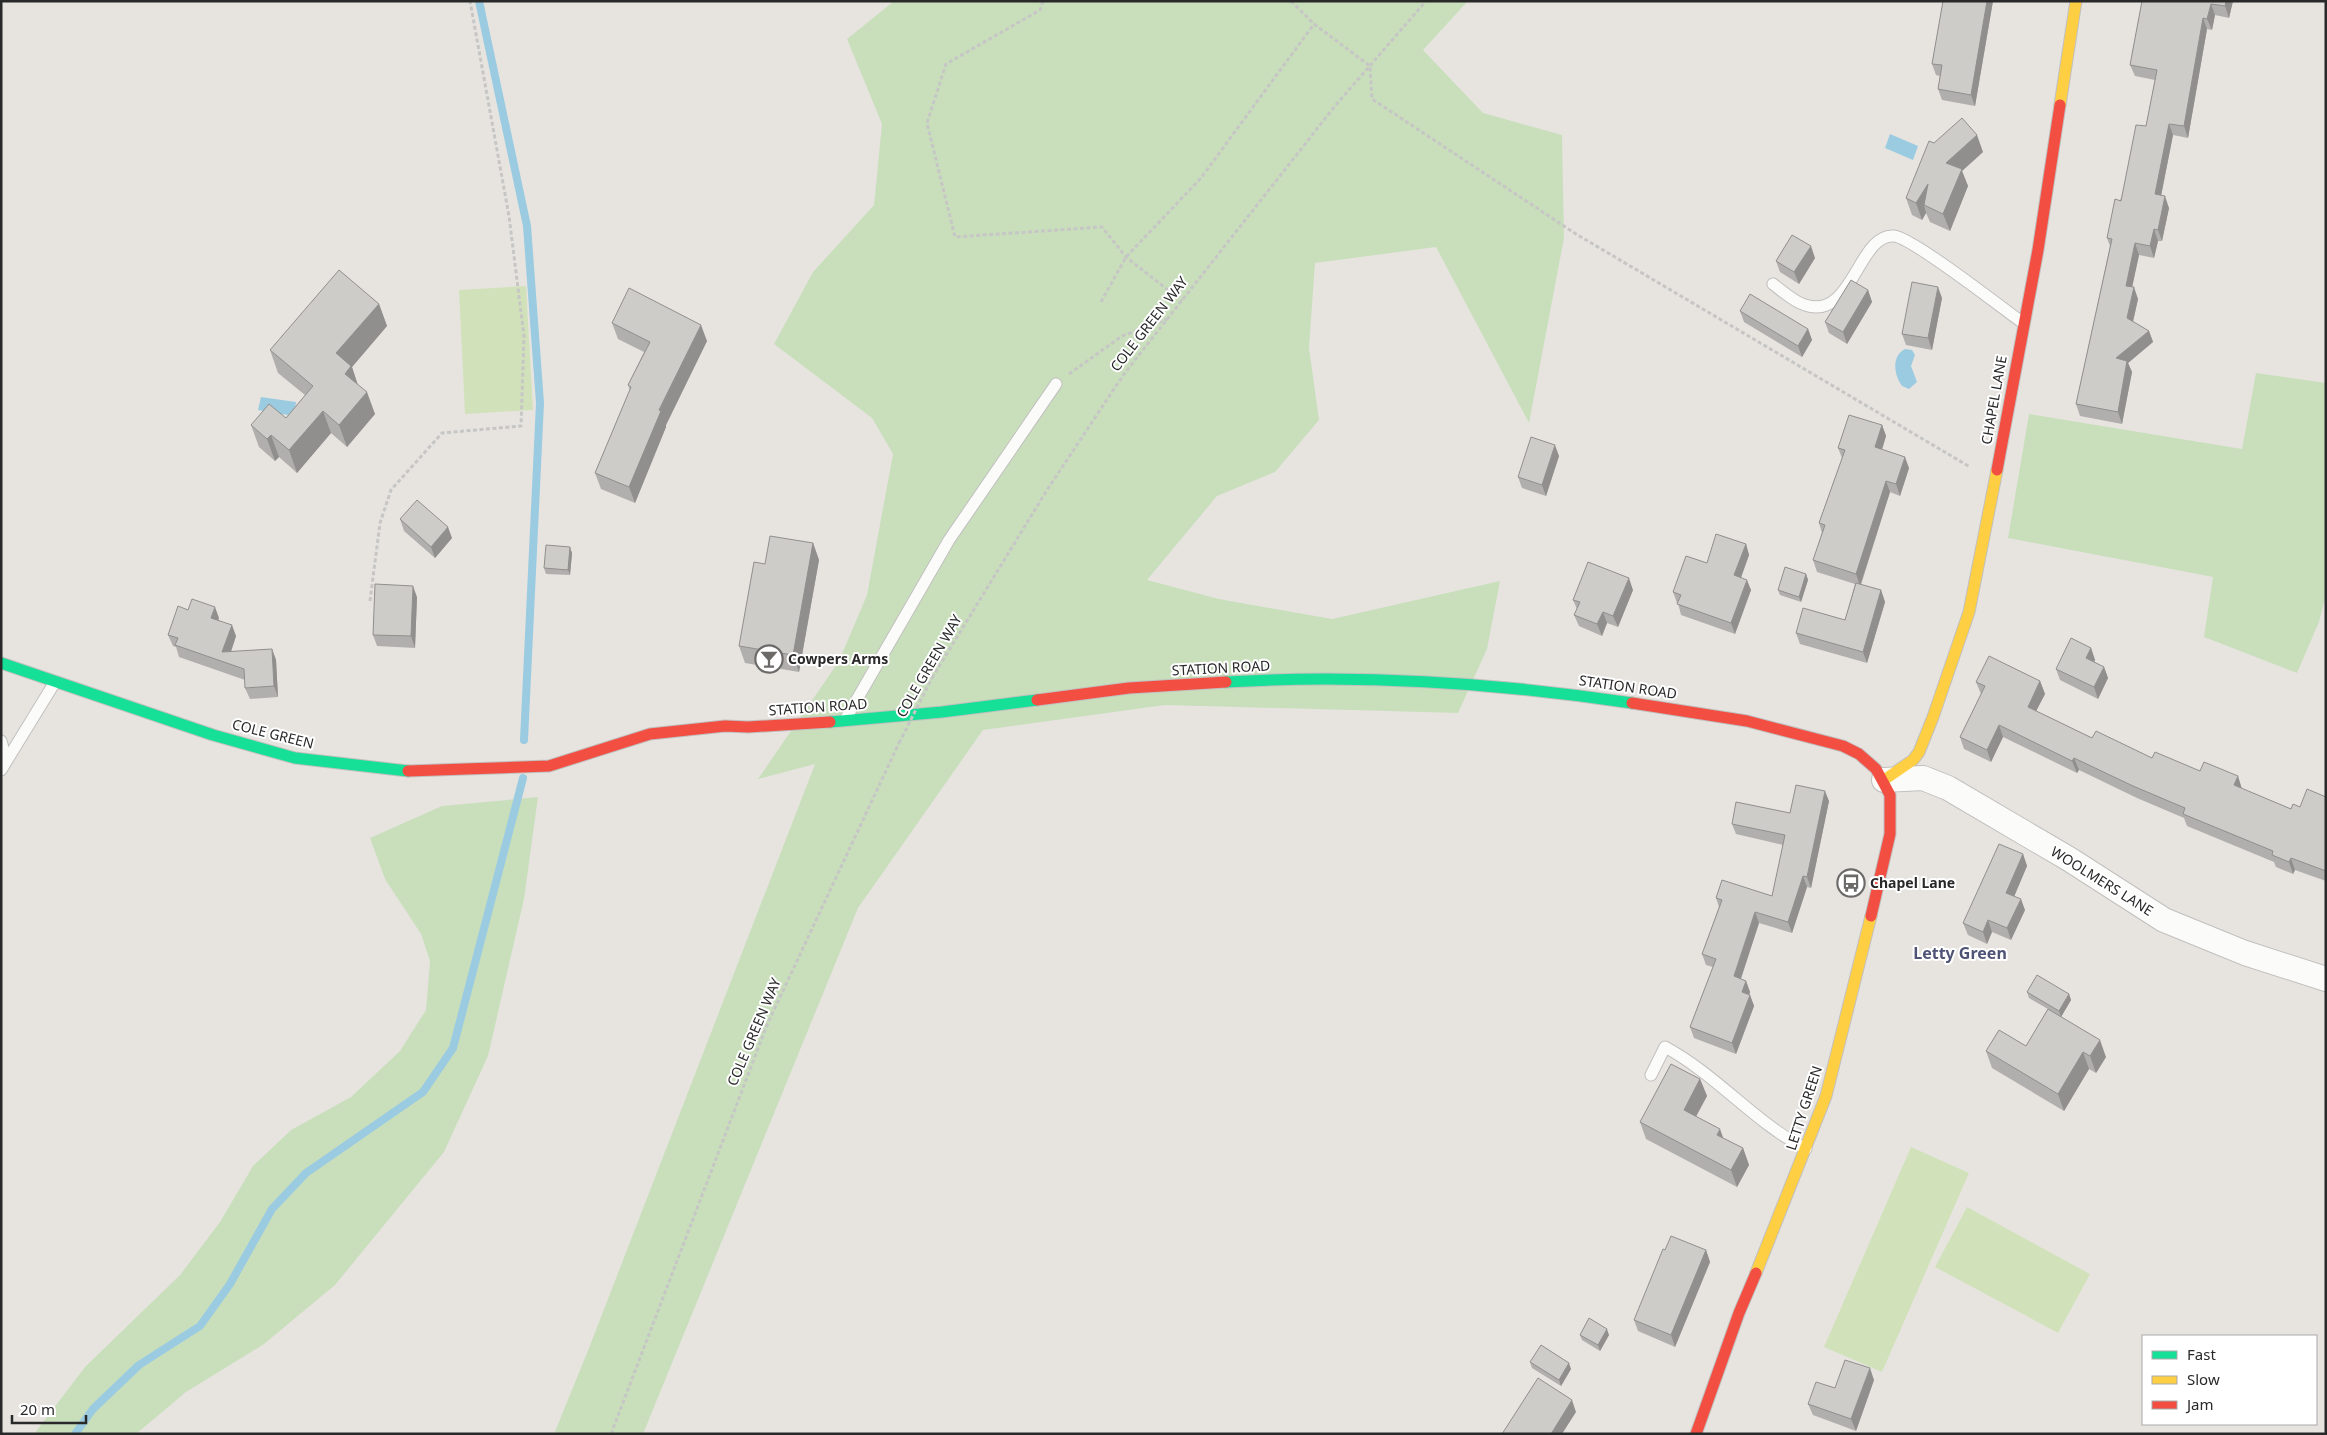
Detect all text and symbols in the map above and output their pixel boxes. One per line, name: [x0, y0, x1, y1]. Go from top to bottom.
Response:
street label: COLE GREEN WAY: [1106, 272, 1192, 375]
street label: CHAPEL LANE: [1976, 354, 2011, 446]
street label: COLE GREEN WAY: [891, 611, 966, 721]
bar icon: Cowpers Arms: [754, 644, 784, 674]
place label: Cowpers Arms: [788, 649, 888, 668]
street label: STATION ROAD: [1171, 655, 1271, 680]
street label: STATION ROAD: [1578, 670, 1678, 703]
street label: STATION ROAD: [768, 694, 868, 719]
street label: COLE GREEN: [230, 714, 316, 753]
street label: WOOLMERS LANE: [2047, 841, 2157, 920]
bus stop icon: Chapel Lane: [1836, 868, 1866, 898]
place label: Chapel Lane: [1870, 873, 1955, 892]
district label: Letty Green: [1913, 942, 2007, 964]
street label: COLE GREEN WAY: [722, 975, 785, 1089]
street label: LETTY GREEN: [1781, 1063, 1826, 1152]
legend: [2142, 1335, 2317, 1425]
text: Fast: [2187, 1344, 2216, 1364]
text: Slow: [2187, 1369, 2220, 1389]
scale bar: [12, 1392, 86, 1424]
text: Jam: [2185, 1394, 2214, 1414]
text: 20 m: [20, 1399, 55, 1419]

